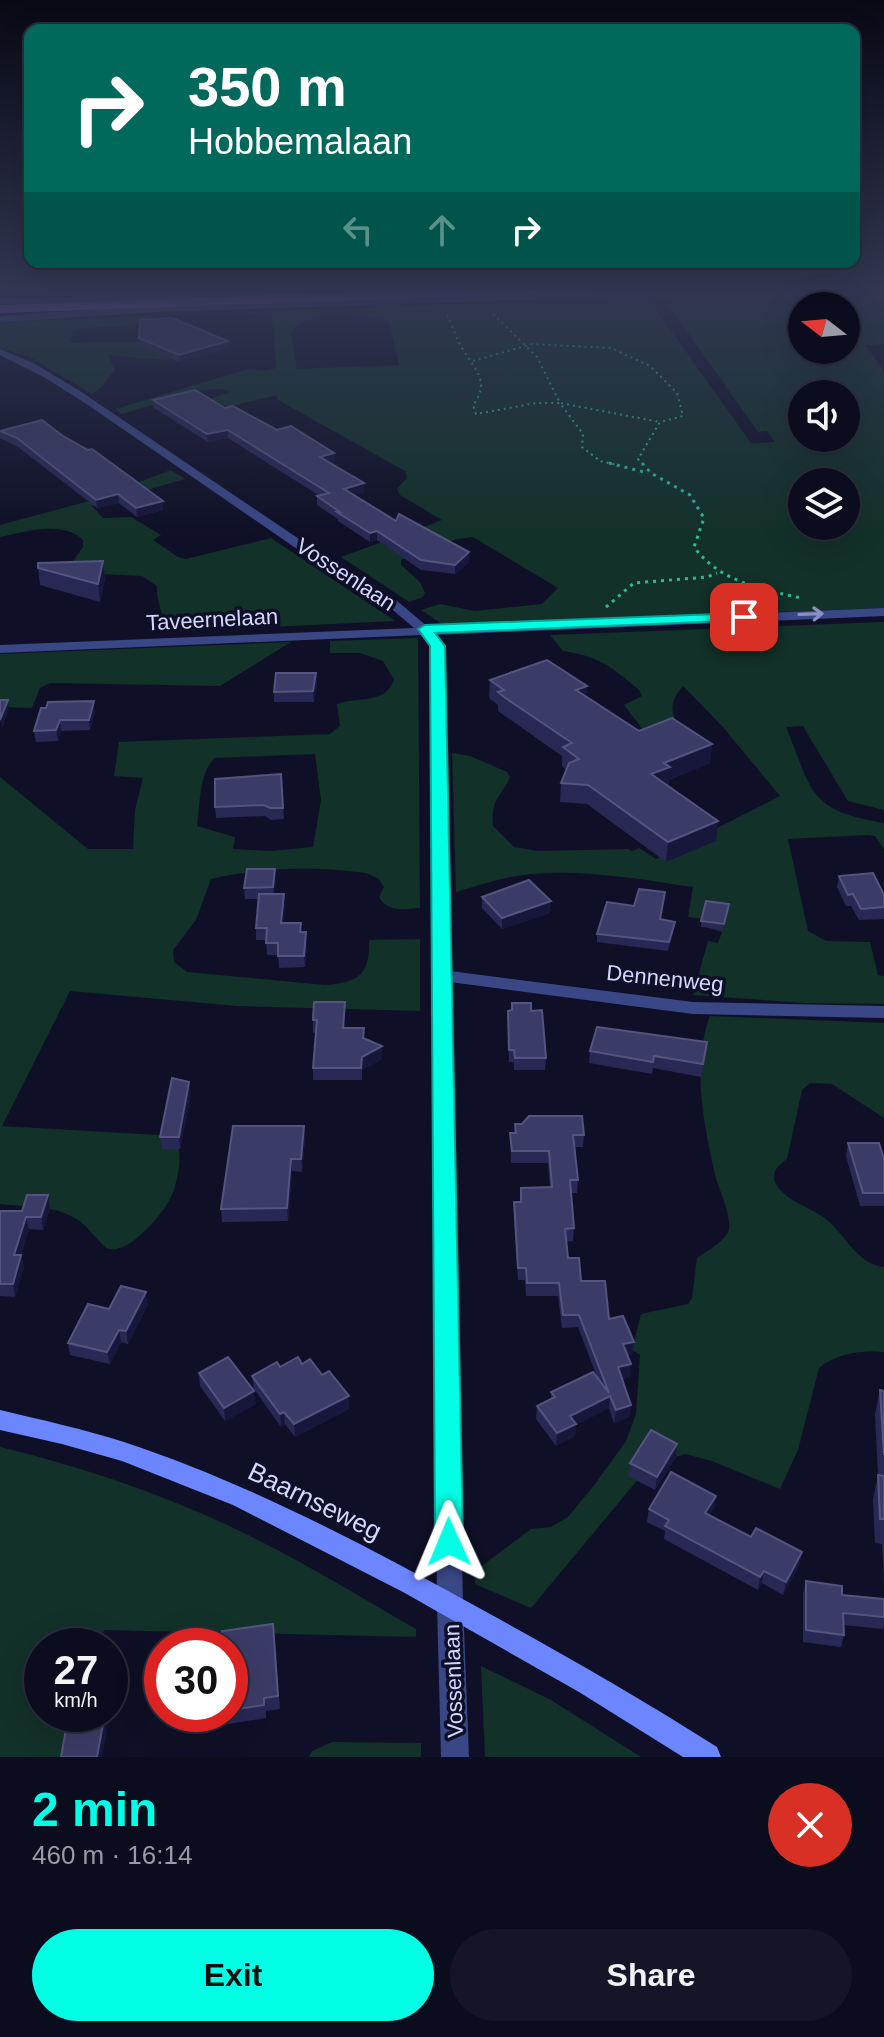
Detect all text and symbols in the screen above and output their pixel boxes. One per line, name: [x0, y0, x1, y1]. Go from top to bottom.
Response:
text: 350 m: [188, 55, 347, 118]
icon: right: [56, 56, 160, 160]
text: Hobbemalaan: [188, 121, 412, 162]
icon: left: [336, 208, 380, 252]
icon: ahead: [420, 208, 464, 252]
icon: right: [504, 208, 548, 252]
north arrow: [788, 292, 860, 364]
map controls: [788, 292, 860, 540]
button: sound: [788, 380, 860, 452]
button: layers: [788, 468, 860, 540]
street label: Vossenlaan: [291, 533, 400, 616]
pin: [710, 583, 778, 651]
icon: arrive: [722, 595, 766, 639]
street label: Taveernelaan: [145, 604, 279, 635]
one-way arrow: [797, 607, 824, 622]
street label: Dennenweg: [605, 960, 725, 997]
street label: Baarnseweg: [243, 1456, 387, 1546]
position arrow: [407, 1500, 491, 1584]
street label: Vossenlaan: [439, 1624, 468, 1738]
speed limit sign: 30: [144, 1628, 248, 1732]
text: 27: [54, 1648, 98, 1692]
text: km/h: [54, 1689, 98, 1711]
text: 2 min: [32, 1783, 157, 1836]
button: close: [768, 1783, 852, 1867]
text: 460 m · 16:14: [32, 1840, 192, 1870]
button: Exit: [32, 1929, 434, 2021]
button: Share: [450, 1929, 852, 2021]

